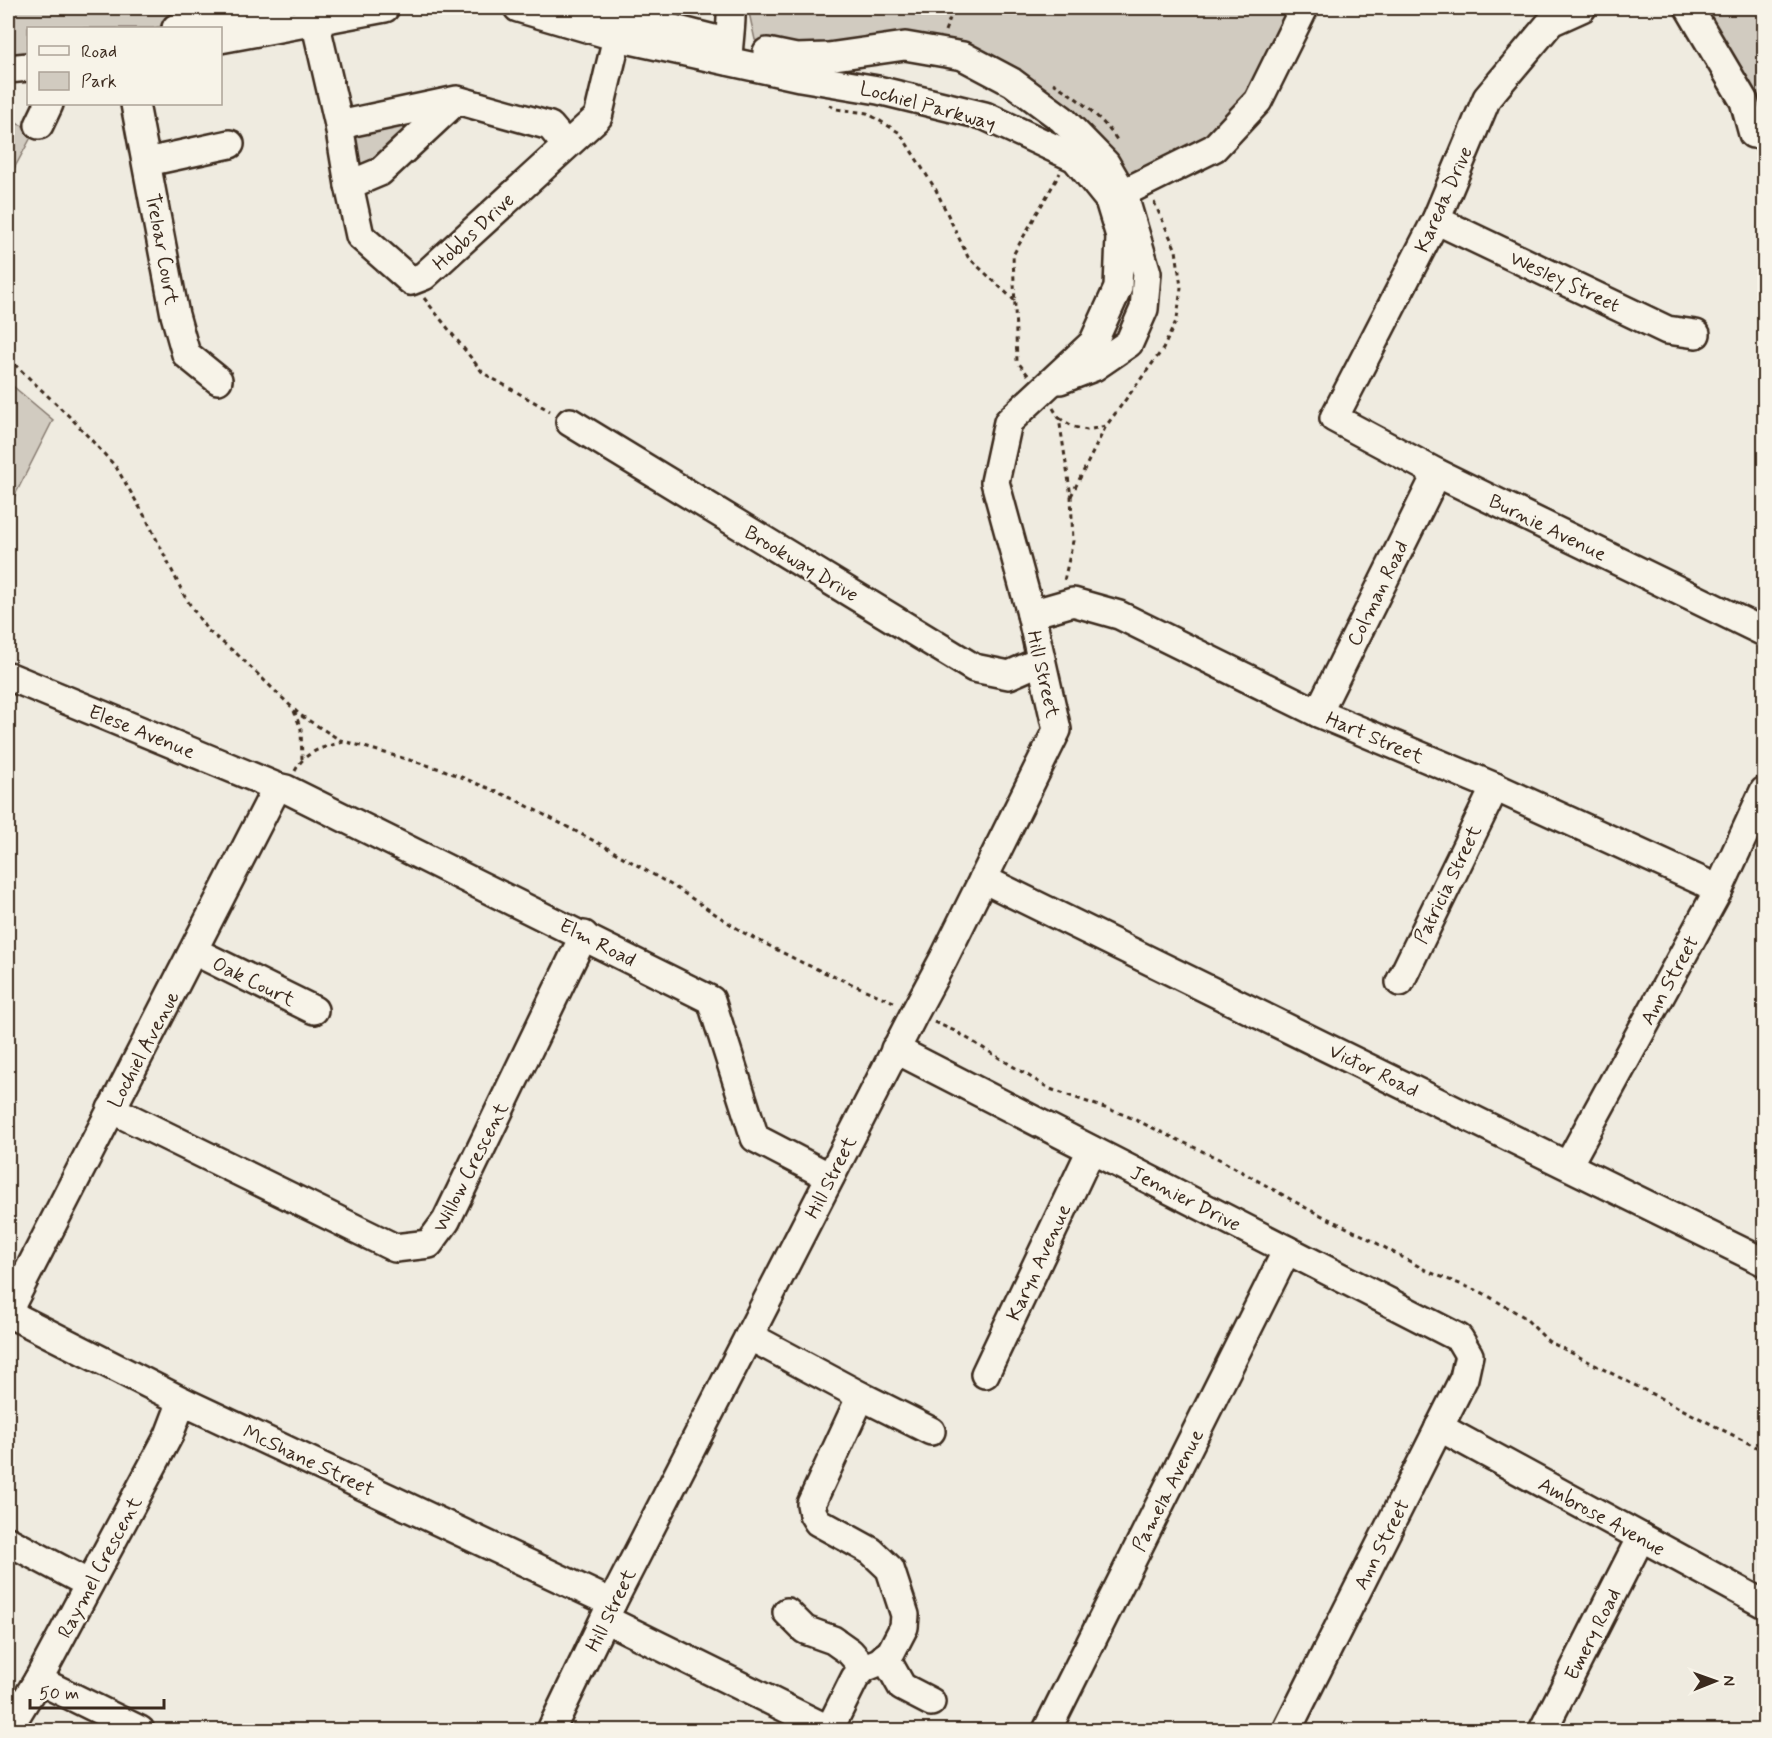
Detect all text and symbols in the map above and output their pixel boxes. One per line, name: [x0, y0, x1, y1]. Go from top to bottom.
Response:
legend: [27, 27, 222, 105]
text: Road: [81, 40, 117, 64]
text: Park: [81, 70, 117, 94]
street label: Lochiel Parkway: [857, 75, 999, 138]
street label: Kareda Drive: [1409, 142, 1480, 257]
street label: Hobbs Drive: [427, 187, 521, 277]
street label: Treloar Court: [138, 191, 185, 307]
street label: Wesley Street: [1505, 245, 1624, 320]
street label: Burnie Avenue: [1484, 488, 1611, 569]
street label: Brookway Drive: [739, 520, 863, 609]
street label: Colman Road: [1341, 536, 1416, 651]
street label: Hill Street: [1019, 628, 1066, 721]
street label: Elese Avenue: [84, 699, 199, 766]
street label: Hart Street: [1321, 706, 1428, 771]
street label: Patricia Street: [1408, 821, 1489, 948]
street label: Elm Road: [554, 913, 640, 974]
street label: Ann Street: [1635, 931, 1706, 1030]
street label: Oak Court: [207, 951, 299, 1014]
street label: Lochiel Avenue: [102, 986, 187, 1113]
street label: Victor Road: [1324, 1038, 1423, 1105]
street label: Willow Crescent: [427, 1098, 516, 1237]
street label: Hill Street: [799, 1132, 864, 1224]
street label: Jennier Drive: [1125, 1160, 1245, 1239]
street label: Karyn Avenue: [1000, 1200, 1078, 1326]
street label: McShane Street: [238, 1419, 378, 1504]
street label: Pamela Avenue: [1126, 1425, 1211, 1556]
street label: Ambrose Avenue: [1533, 1471, 1669, 1563]
street label: Raymel Crescent: [52, 1492, 149, 1643]
street label: Ann Street: [1348, 1495, 1417, 1595]
street label: Hill Street: [580, 1564, 643, 1657]
street label: Emery Road: [1559, 1584, 1628, 1685]
north arrow: [1685, 1651, 1745, 1711]
scale bar: [30, 1672, 164, 1710]
text: N: [1718, 1675, 1739, 1686]
text: 50 m: [39, 1682, 79, 1706]

